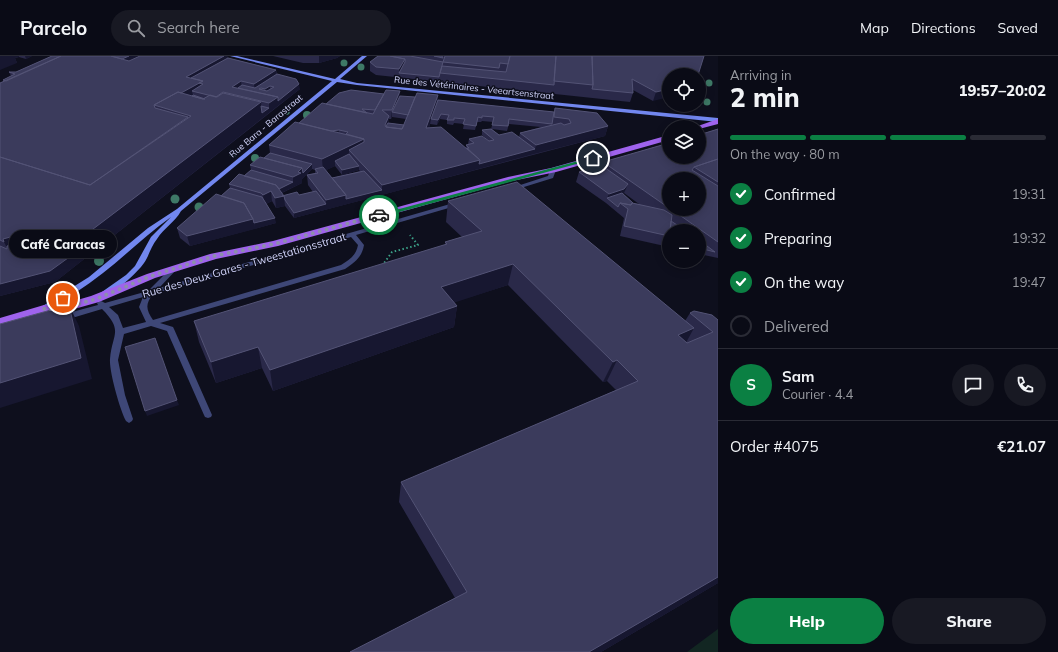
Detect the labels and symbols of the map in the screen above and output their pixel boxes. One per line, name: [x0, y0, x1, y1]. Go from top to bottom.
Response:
street label: Rue des Vétérinaires - Veeartsenstraat: [394, 74, 555, 101]
street label: Rue Bara - Barastraat: [227, 92, 305, 159]
pin: [576, 141, 610, 175]
courier: [359, 195, 399, 235]
street label: Rue des Deux Gares - Tweestationsstraat: [140, 229, 348, 301]
callout: Café Caracas: [9, 230, 117, 258]
pin: [46, 281, 80, 315]

